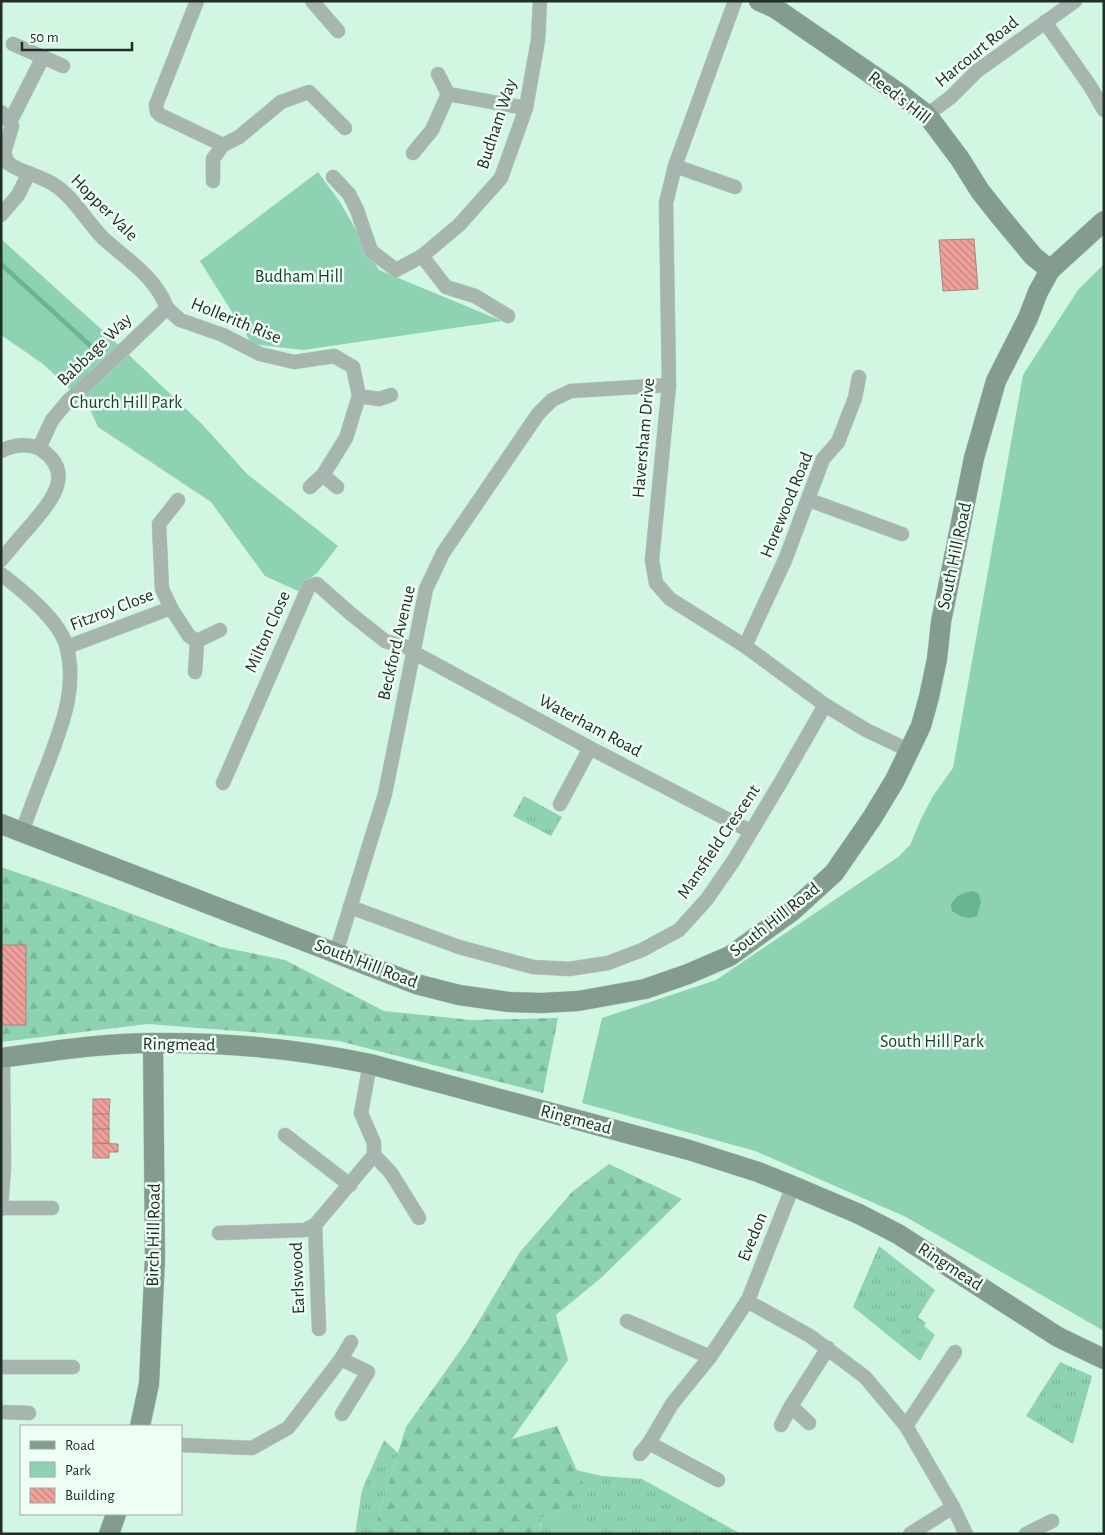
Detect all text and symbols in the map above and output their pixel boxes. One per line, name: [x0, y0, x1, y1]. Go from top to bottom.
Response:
street label: Harcourt Road: [932, 13, 1022, 91]
scale bar: [22, 20, 132, 52]
text: 50 m: [30, 30, 59, 45]
street label: Reed's Hill: [865, 68, 933, 128]
street label: Budham Way: [474, 76, 520, 171]
street label: Hopper Vale: [67, 171, 141, 245]
park label: Budham Hill: [255, 268, 343, 286]
street label: Hollerith Rise: [188, 295, 284, 347]
street label: Babbage Way: [54, 310, 136, 390]
street label: Haversham Drive: [630, 377, 658, 499]
park label: Church Hill Park: [70, 394, 183, 412]
street label: Horewood Road: [758, 450, 816, 560]
street label: South Hill Road: [935, 501, 975, 611]
street label: Beckford Avenue: [375, 584, 419, 702]
street label: Fitzroy Close: [68, 586, 156, 634]
street label: Milton Close: [242, 589, 294, 675]
street label: Waterham Road: [536, 691, 644, 761]
street label: Mansfield Crescent: [674, 782, 764, 902]
street label: South Hill Road: [727, 879, 823, 961]
street label: South Hill Road: [312, 936, 420, 992]
park label: South Hill Park: [880, 1033, 985, 1051]
street label: Ringmead: [142, 1035, 216, 1055]
street label: Ringmead: [539, 1102, 613, 1138]
street label: Birch Hill Road: [144, 1183, 164, 1287]
street label: Evedon: [735, 1210, 771, 1264]
street label: Ringmead: [915, 1240, 985, 1294]
street label: Earlswood: [288, 1242, 308, 1314]
legend: [20, 1425, 182, 1515]
text: Road: [65, 1438, 95, 1453]
text: Park: [65, 1463, 91, 1478]
text: Building: [65, 1488, 115, 1503]

